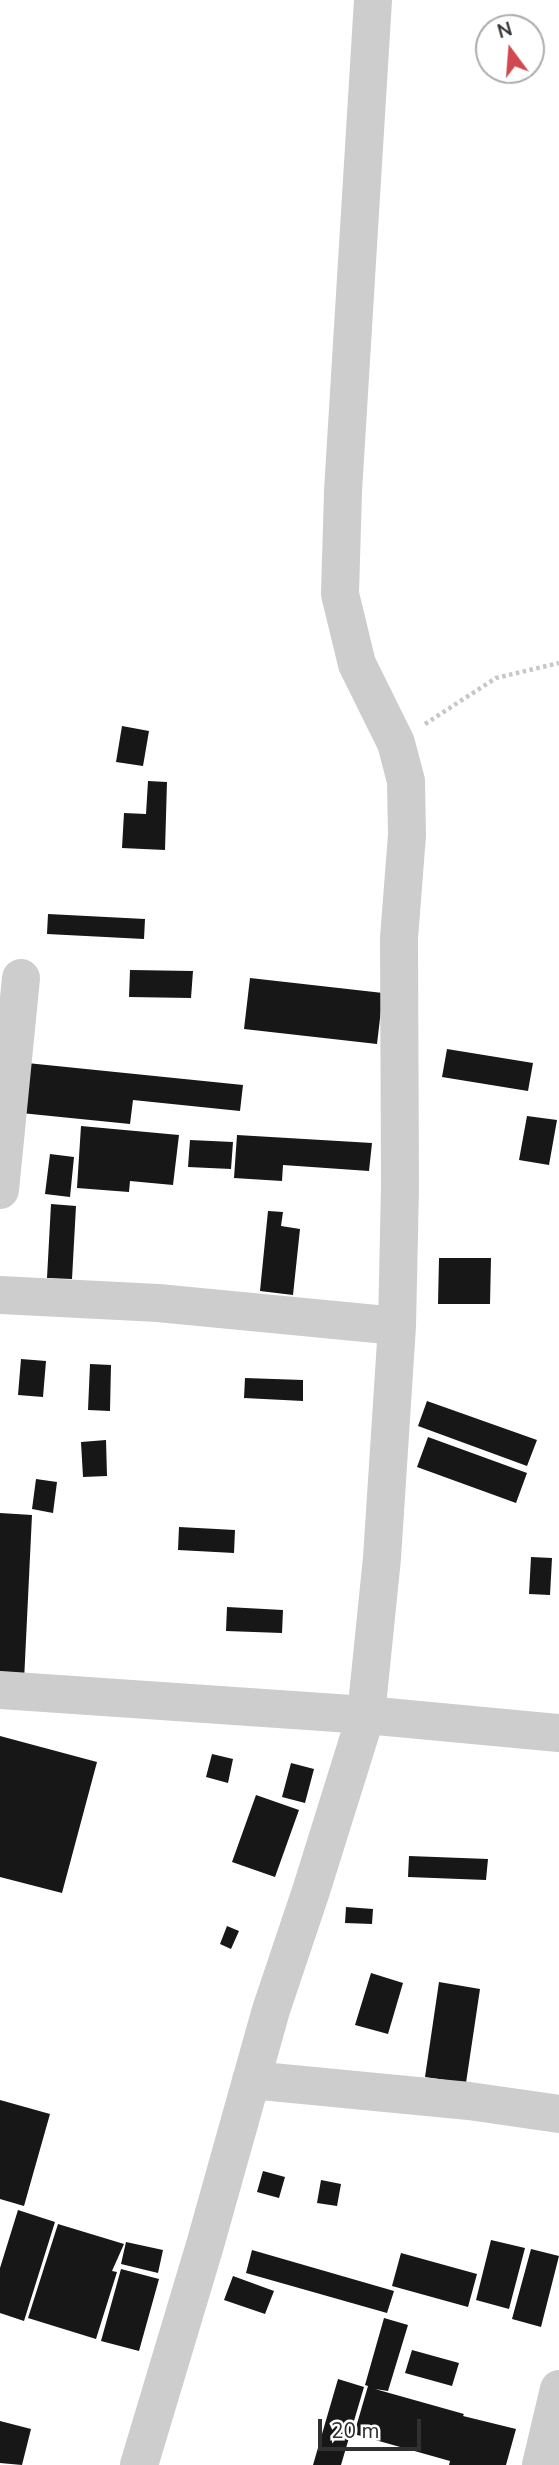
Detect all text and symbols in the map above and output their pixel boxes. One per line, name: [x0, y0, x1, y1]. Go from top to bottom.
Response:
north arrow: [475, 14, 545, 84]
text: N: [494, 16, 515, 45]
scale bar: [321, 2406, 424, 2450]
text: 20 m: [331, 2417, 380, 2445]

